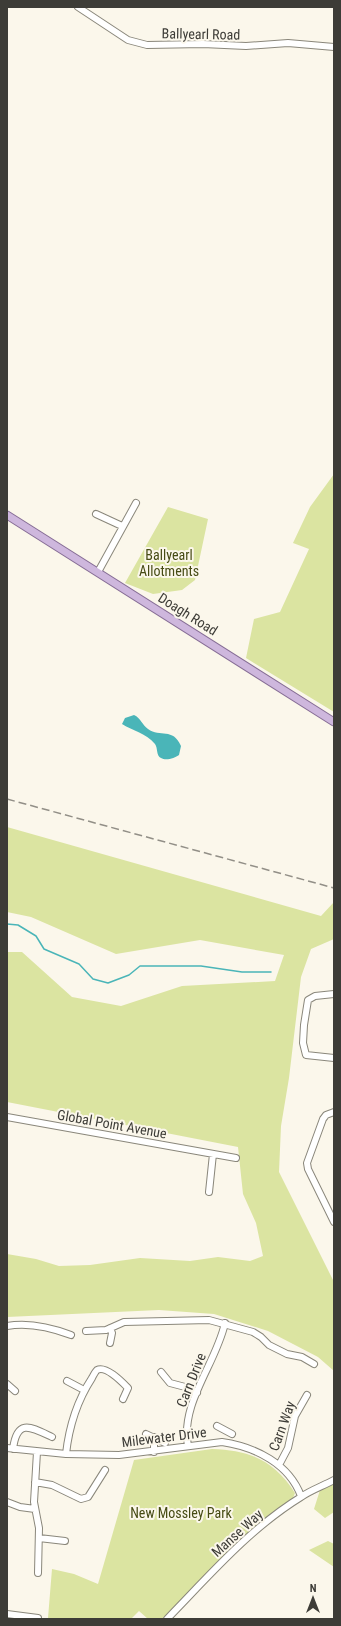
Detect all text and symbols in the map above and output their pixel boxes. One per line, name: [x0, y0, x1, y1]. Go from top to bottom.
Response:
street label: Ballyearl Road: [162, 25, 240, 43]
park label: Ballyearl Allotments: [139, 547, 199, 579]
street label: Doagh Road: [155, 590, 221, 638]
street label: Global Point Avenue: [56, 1106, 168, 1142]
street label: Carn Drive: [173, 1350, 209, 1409]
street label: Carn Way: [266, 1399, 298, 1453]
street label: Milewater Drive: [121, 1424, 208, 1450]
park label: New Mossley Park: [130, 1505, 232, 1521]
street label: Manse Way: [208, 1506, 266, 1560]
north arrow: [293, 1578, 333, 1618]
text: N: [310, 1582, 317, 1595]

